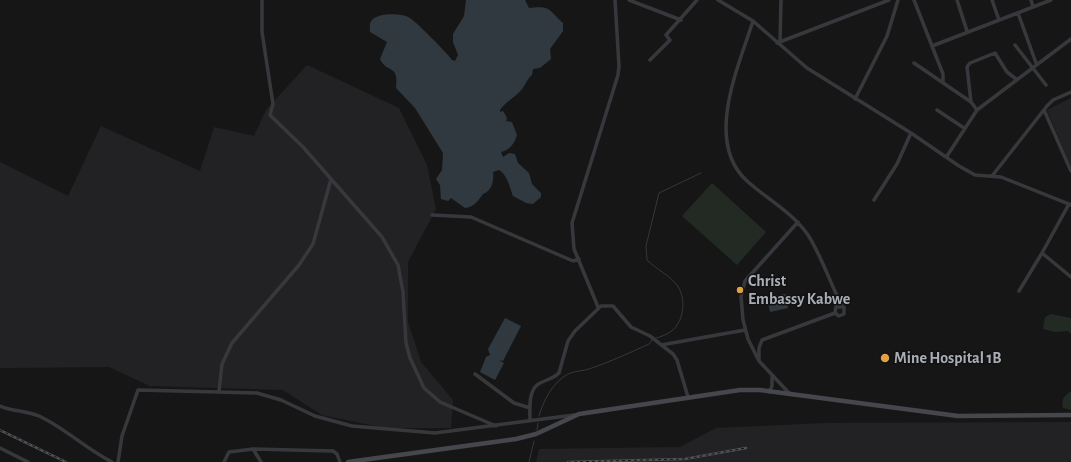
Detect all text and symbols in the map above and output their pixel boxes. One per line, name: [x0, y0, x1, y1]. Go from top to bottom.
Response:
place label: Christ Embassy Kabwe: [748, 271, 850, 309]
marker: Christ Embassy Kabwe: [735, 285, 745, 295]
place label: Mine Hospital 1B: [894, 348, 1001, 368]
marker: Mine Hospital 1B: [879, 352, 891, 364]

